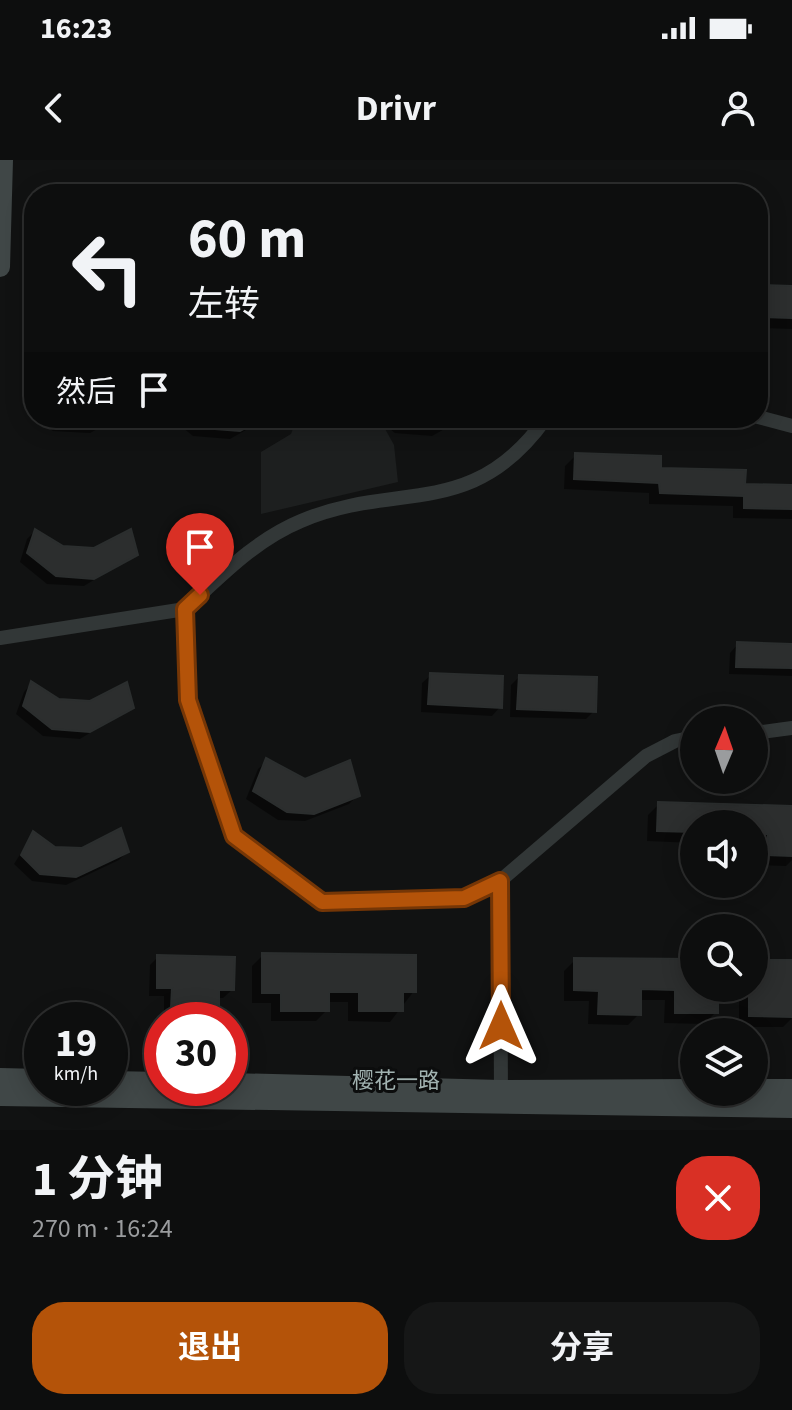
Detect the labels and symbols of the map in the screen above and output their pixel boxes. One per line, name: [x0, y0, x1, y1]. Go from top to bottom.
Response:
pin: [166, 513, 234, 595]
north arrow: [680, 706, 768, 794]
position arrow: [459, 984, 543, 1068]
speed limit sign: 30: [144, 1002, 248, 1106]
street label: 樱花一路: [352, 1065, 440, 1097]

